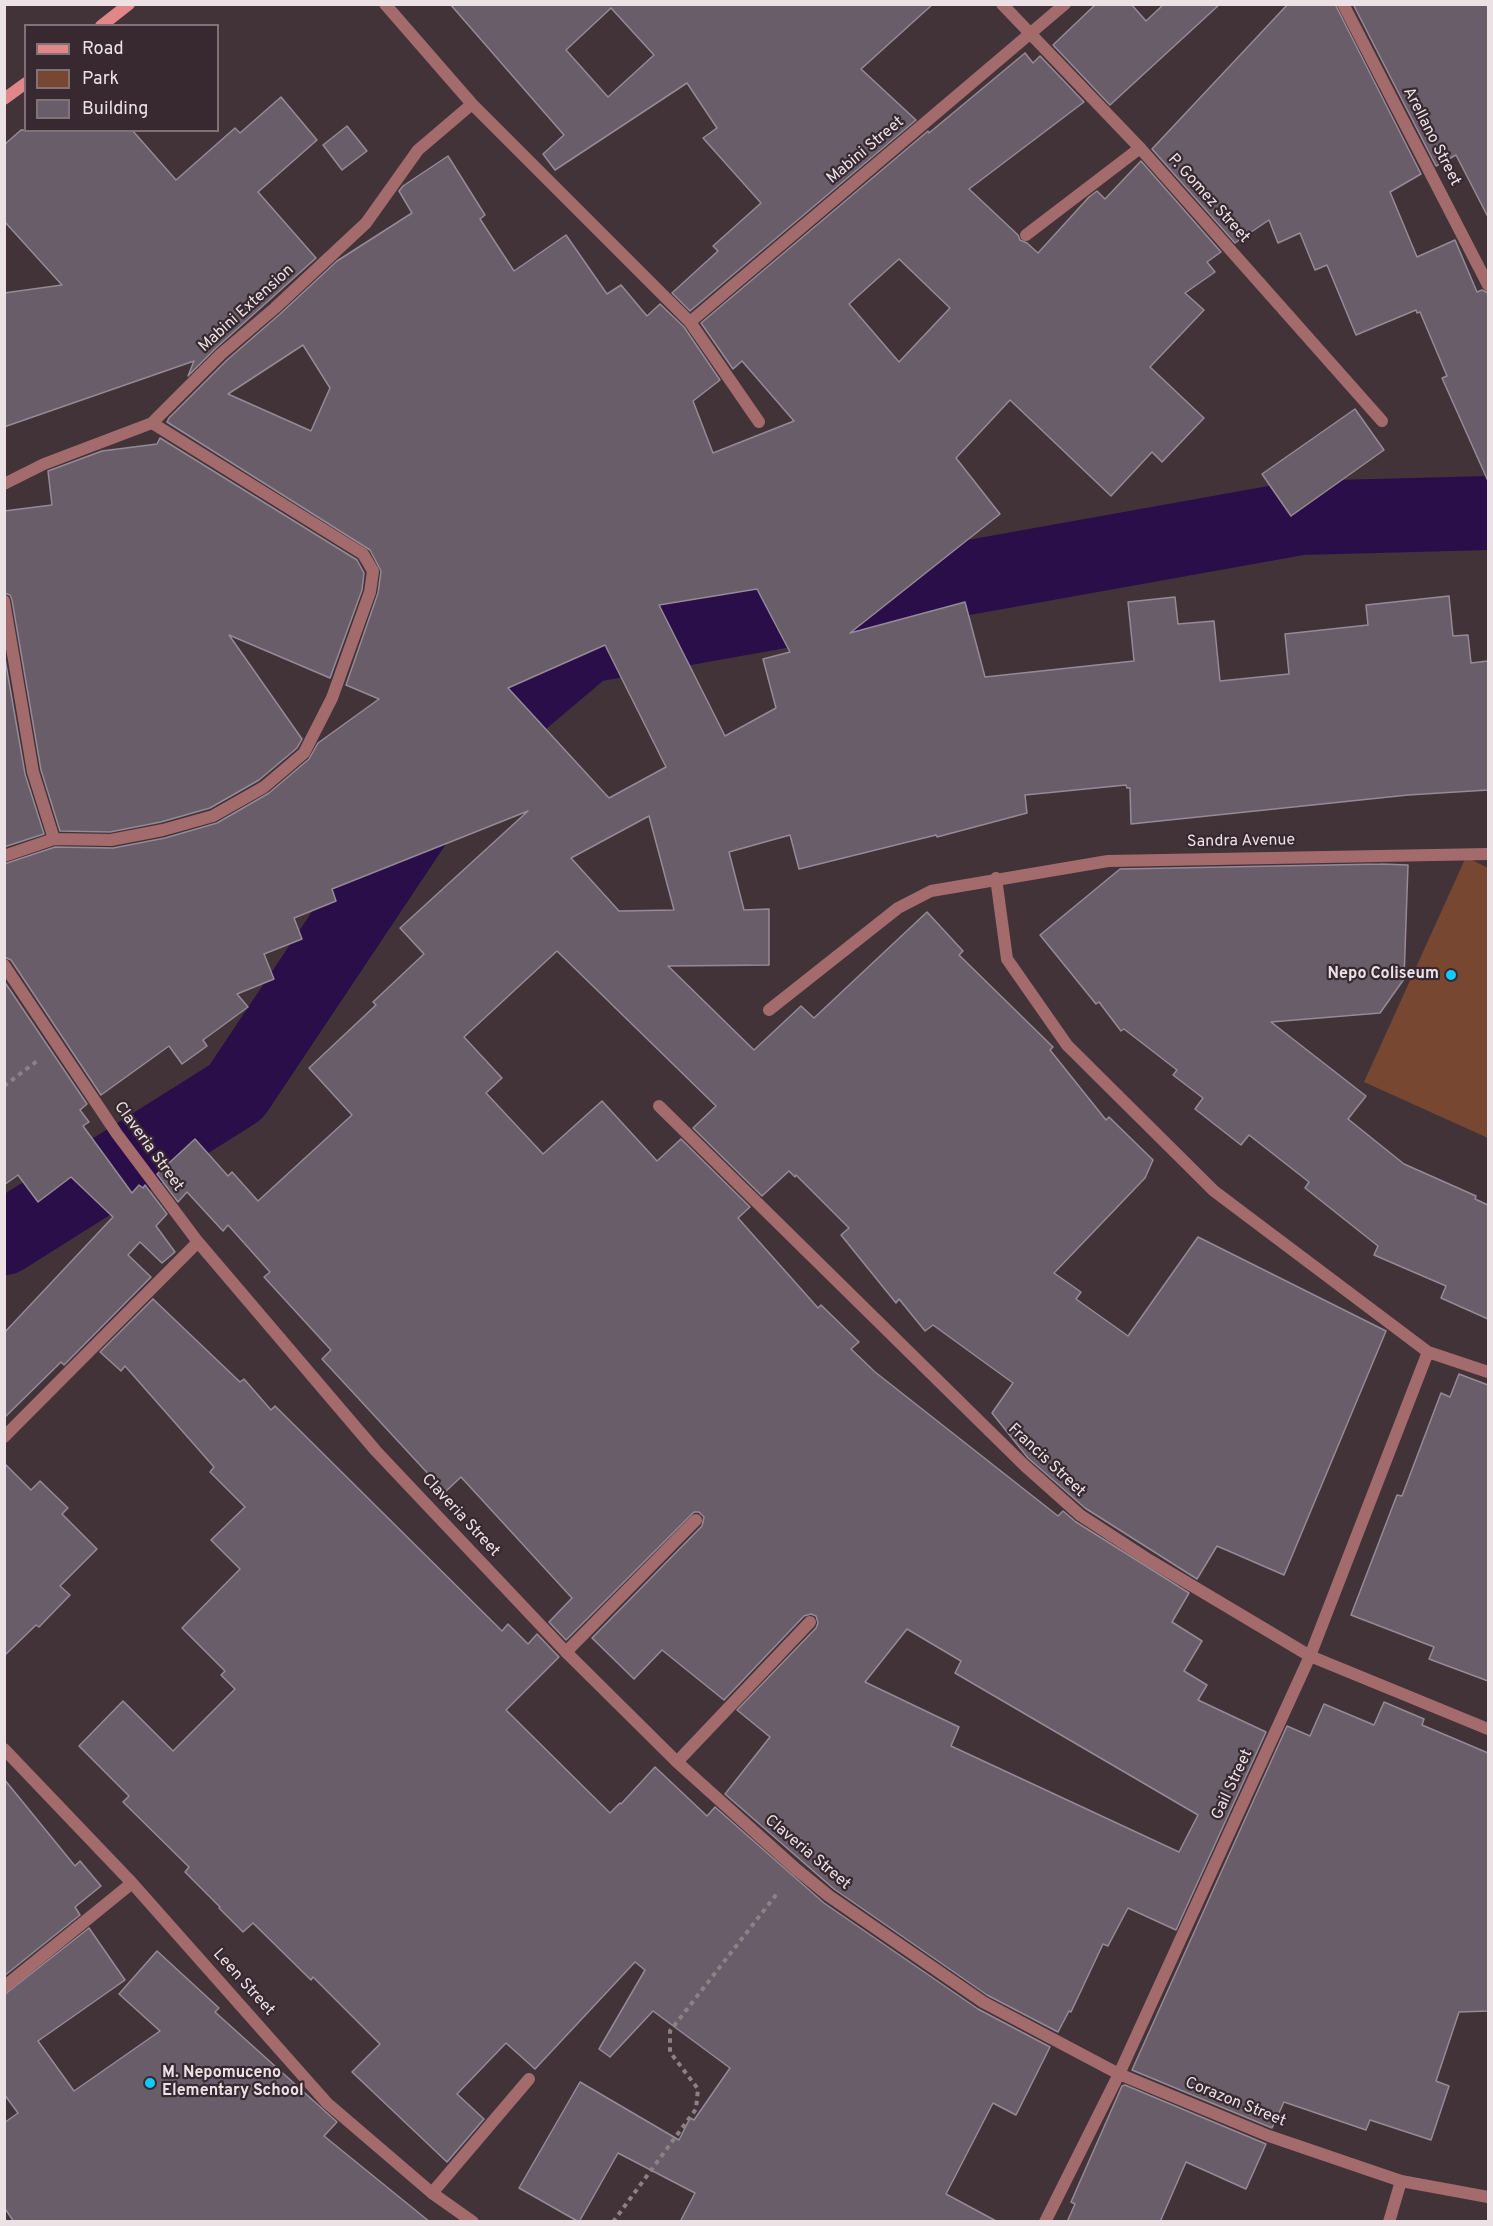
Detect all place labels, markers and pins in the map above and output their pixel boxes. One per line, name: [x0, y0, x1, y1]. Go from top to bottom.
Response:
place label: Nepo Coliseum: [1328, 965, 1439, 985]
marker: Nepo Coliseum: [1444, 968, 1458, 982]
place label: M. Nepomuceno Elementary School: [162, 2064, 304, 2102]
marker: M. Nepomuceno Elementary School: [143, 2076, 157, 2090]

